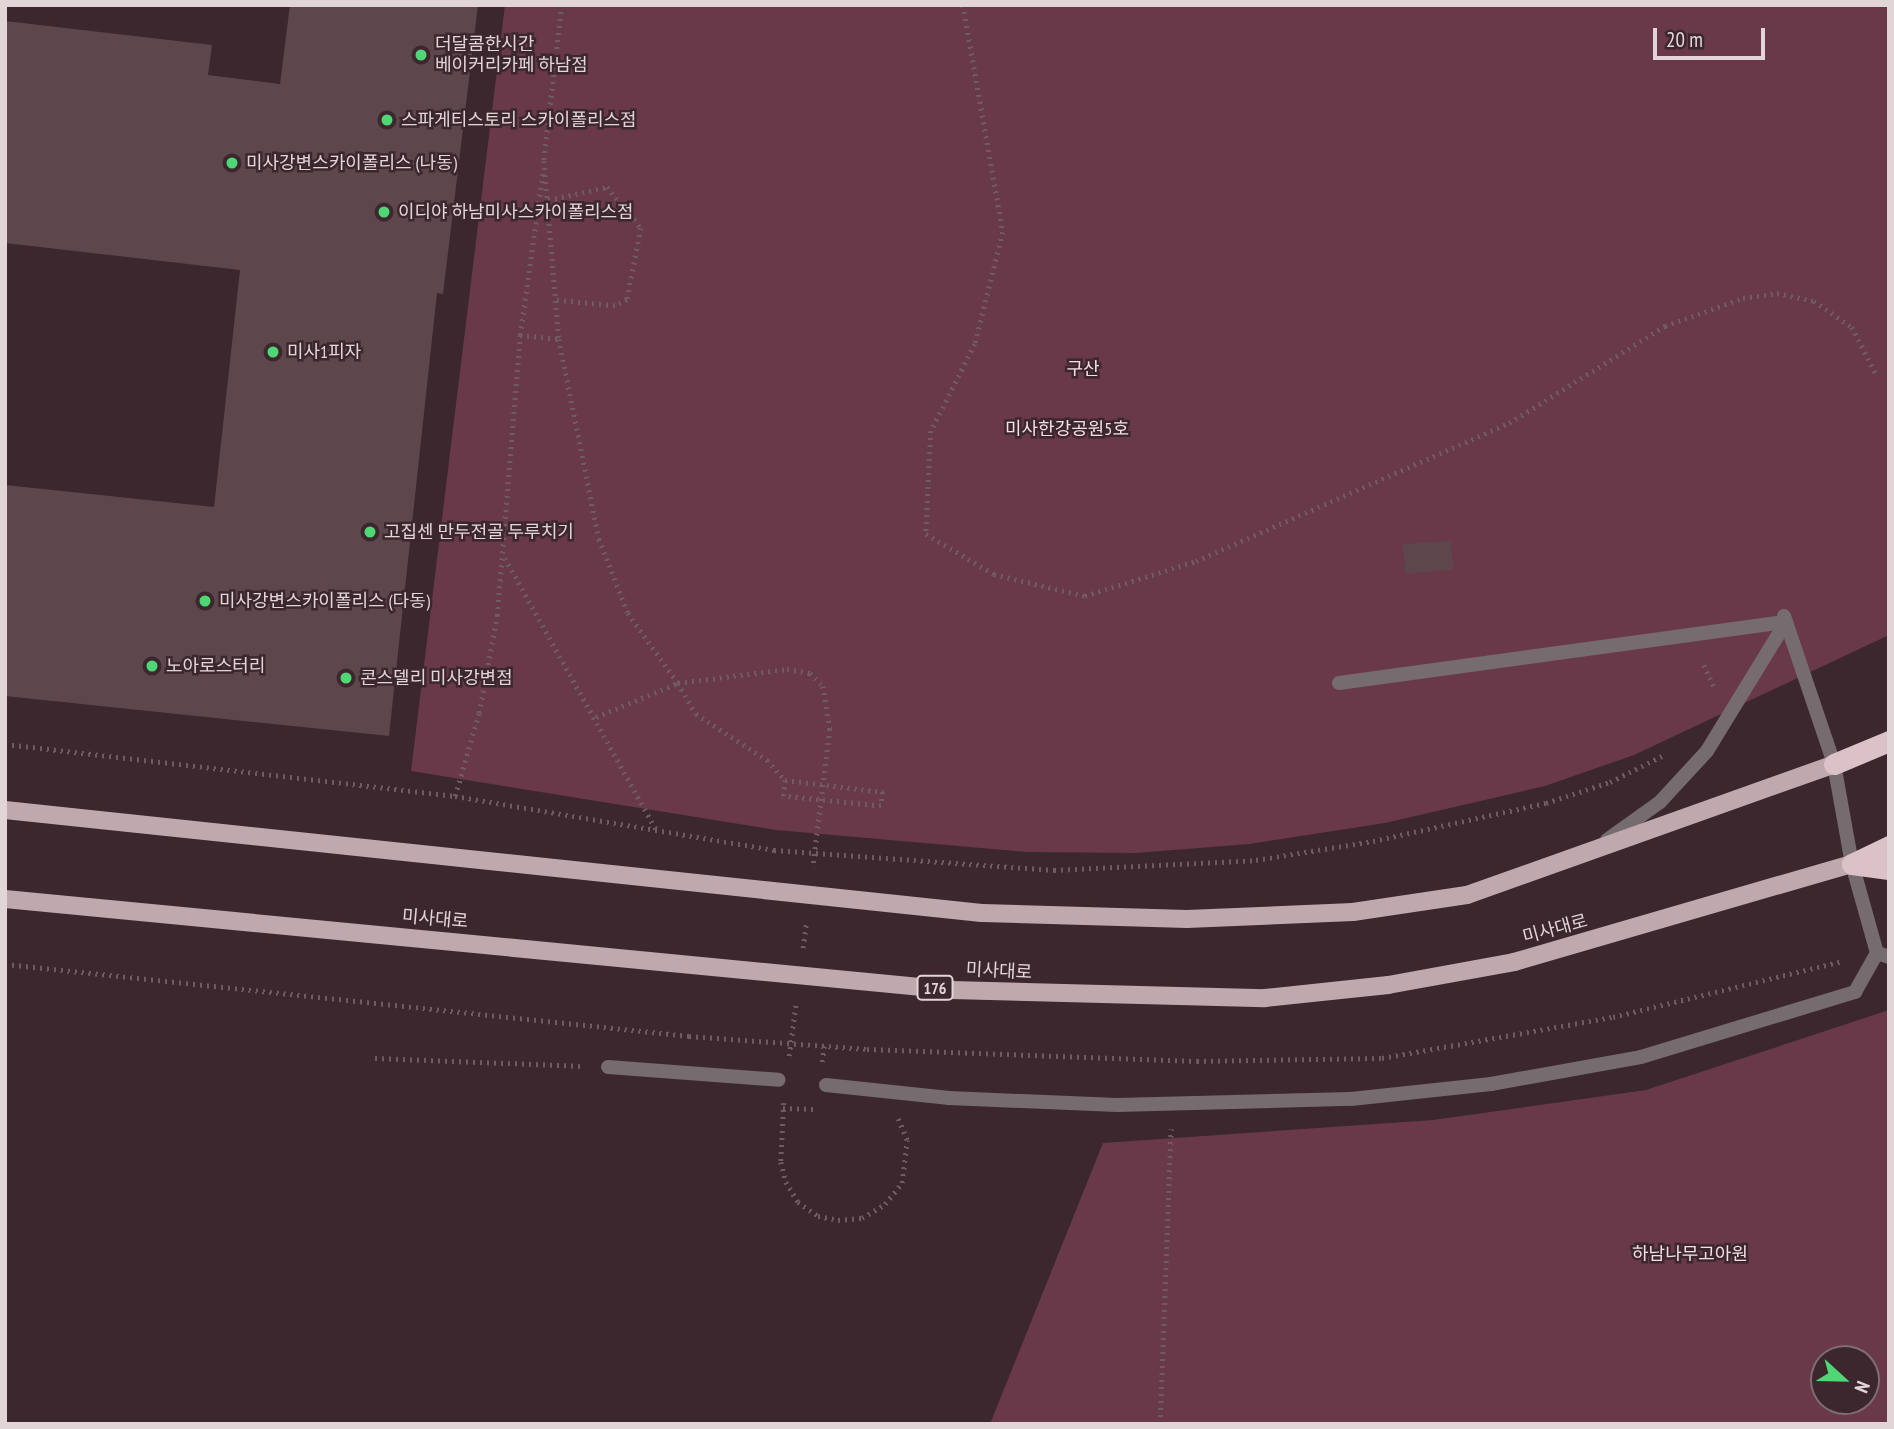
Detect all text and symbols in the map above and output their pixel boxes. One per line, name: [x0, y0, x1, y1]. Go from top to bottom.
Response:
scale bar: [1656, 14, 1768, 58]
text: 20 m: [1666, 26, 1703, 53]
place label: 더달콤한시간 베이커리카페 하남점: [435, 34, 588, 76]
marker: 더달콤한시간 베이커리카페 하남점: [413, 47, 429, 63]
place label: 스파게티스토리 스카이폴리스점: [401, 109, 637, 131]
marker: 스파게티스토리 스카이폴리스점: [379, 112, 395, 128]
place label: 미사강변스카이폴리스 (나동): [246, 152, 457, 174]
marker: 미사강변스카이폴리스 (나동): [224, 155, 240, 171]
place label: 이디야 하남미사스카이폴리스점: [398, 201, 634, 223]
marker: 이디야 하남미사스카이폴리스점: [376, 204, 392, 220]
place label: 미사1피자: [287, 341, 361, 363]
marker: 미사1피자: [265, 344, 281, 360]
park label: 구산: [1066, 358, 1100, 380]
park label: 미사한강공원5호: [1005, 418, 1129, 440]
place label: 고집센 만두전골 두루치기: [384, 521, 574, 543]
marker: 고집센 만두전골 두루치기: [362, 524, 378, 540]
place label: 미사강변스카이폴리스 (다동): [219, 590, 430, 612]
marker: 미사강변스카이폴리스 (다동): [197, 593, 213, 609]
place label: 노아로스터리: [166, 655, 265, 677]
marker: 노아로스터리: [144, 658, 160, 674]
place label: 콘스델리 미사강변점: [360, 667, 513, 689]
marker: 콘스델리 미사강변점: [338, 670, 354, 686]
street label: 미사대로: [401, 905, 469, 933]
street label: 미사대로: [1520, 910, 1590, 948]
street label: 미사대로: [965, 958, 1033, 984]
road number: 176: [916, 976, 954, 1000]
park label: 하남나무고아원: [1632, 1243, 1748, 1265]
north arrow: [1810, 1345, 1880, 1415]
text: N: [1850, 1378, 1876, 1396]

